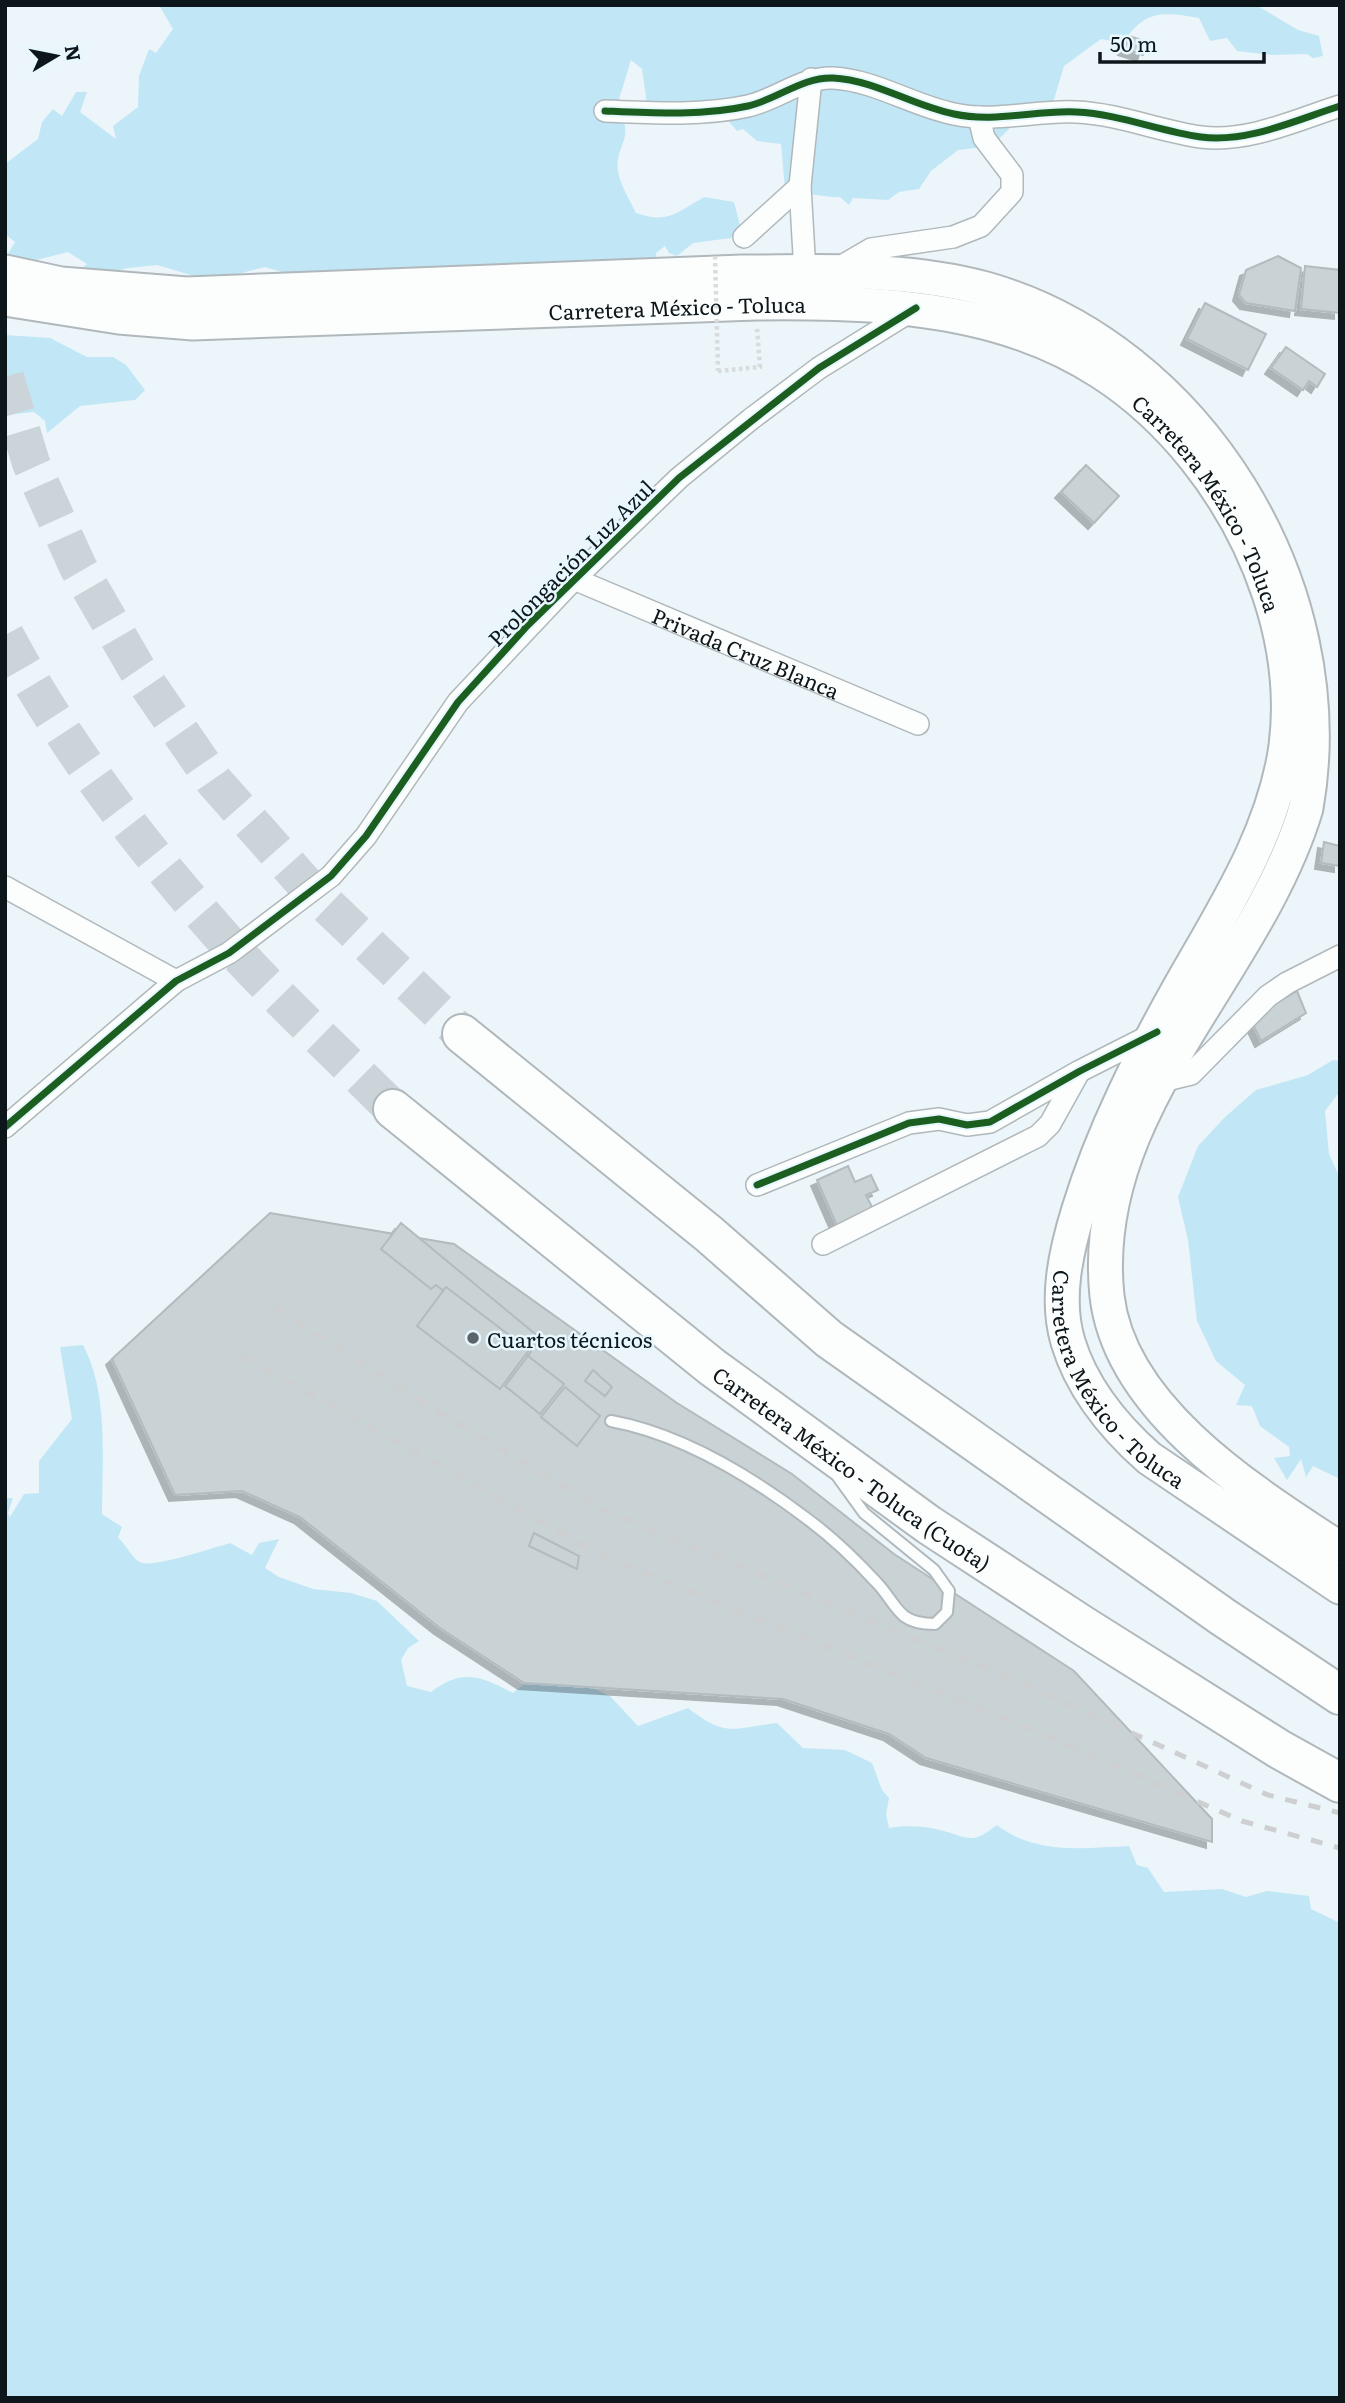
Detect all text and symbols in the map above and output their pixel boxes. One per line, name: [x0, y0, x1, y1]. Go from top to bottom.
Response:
north arrow: [21, 21, 91, 91]
scale bar: [1100, 21, 1264, 65]
text: 50 m: [1110, 27, 1157, 58]
text: N: [59, 43, 89, 63]
street label: Carretera México - Toluca: [548, 287, 807, 326]
street label: Carretera México - Toluca: [1126, 386, 1290, 616]
street label: Prolongación Luz Azul: [480, 472, 660, 652]
street label: Privada Cruz Blanca: [648, 598, 845, 705]
street label: Carretera México - Toluca: [1047, 1269, 1193, 1495]
place label: Cuartos técnicos: [487, 1323, 652, 1354]
marker: Cuartos técnicos: [465, 1330, 481, 1346]
street label: Carretera México - Toluca (Cuota): [707, 1358, 997, 1577]

